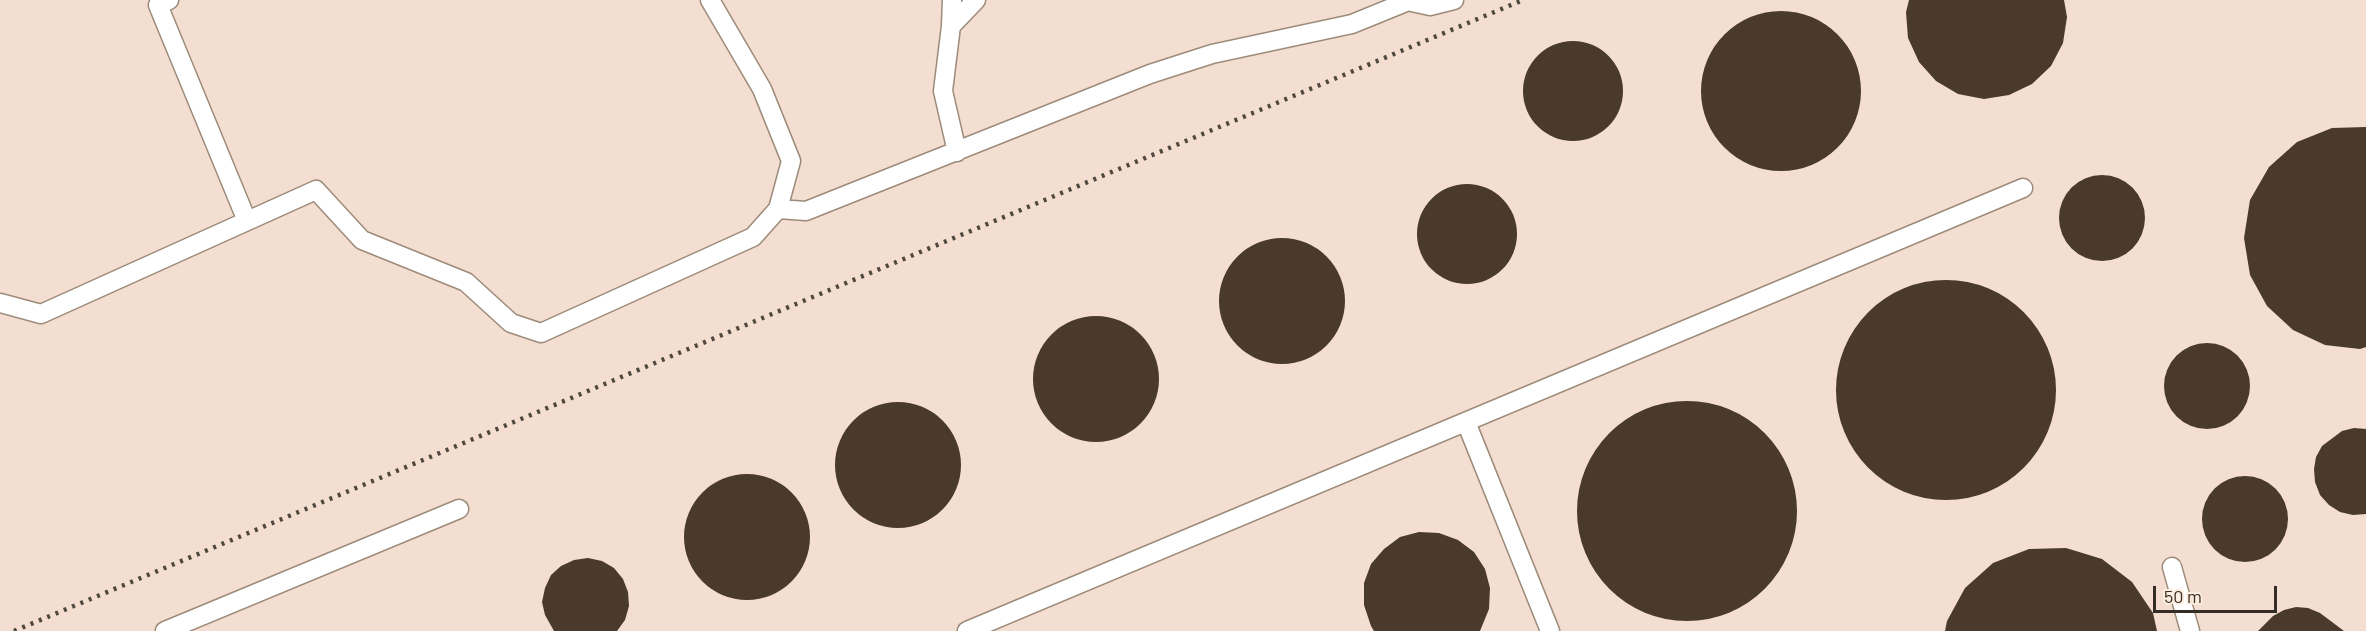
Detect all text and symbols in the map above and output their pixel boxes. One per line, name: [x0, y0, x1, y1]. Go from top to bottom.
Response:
scale bar: [2156, 574, 2280, 612]
text: 50 m: [2164, 585, 2202, 607]

